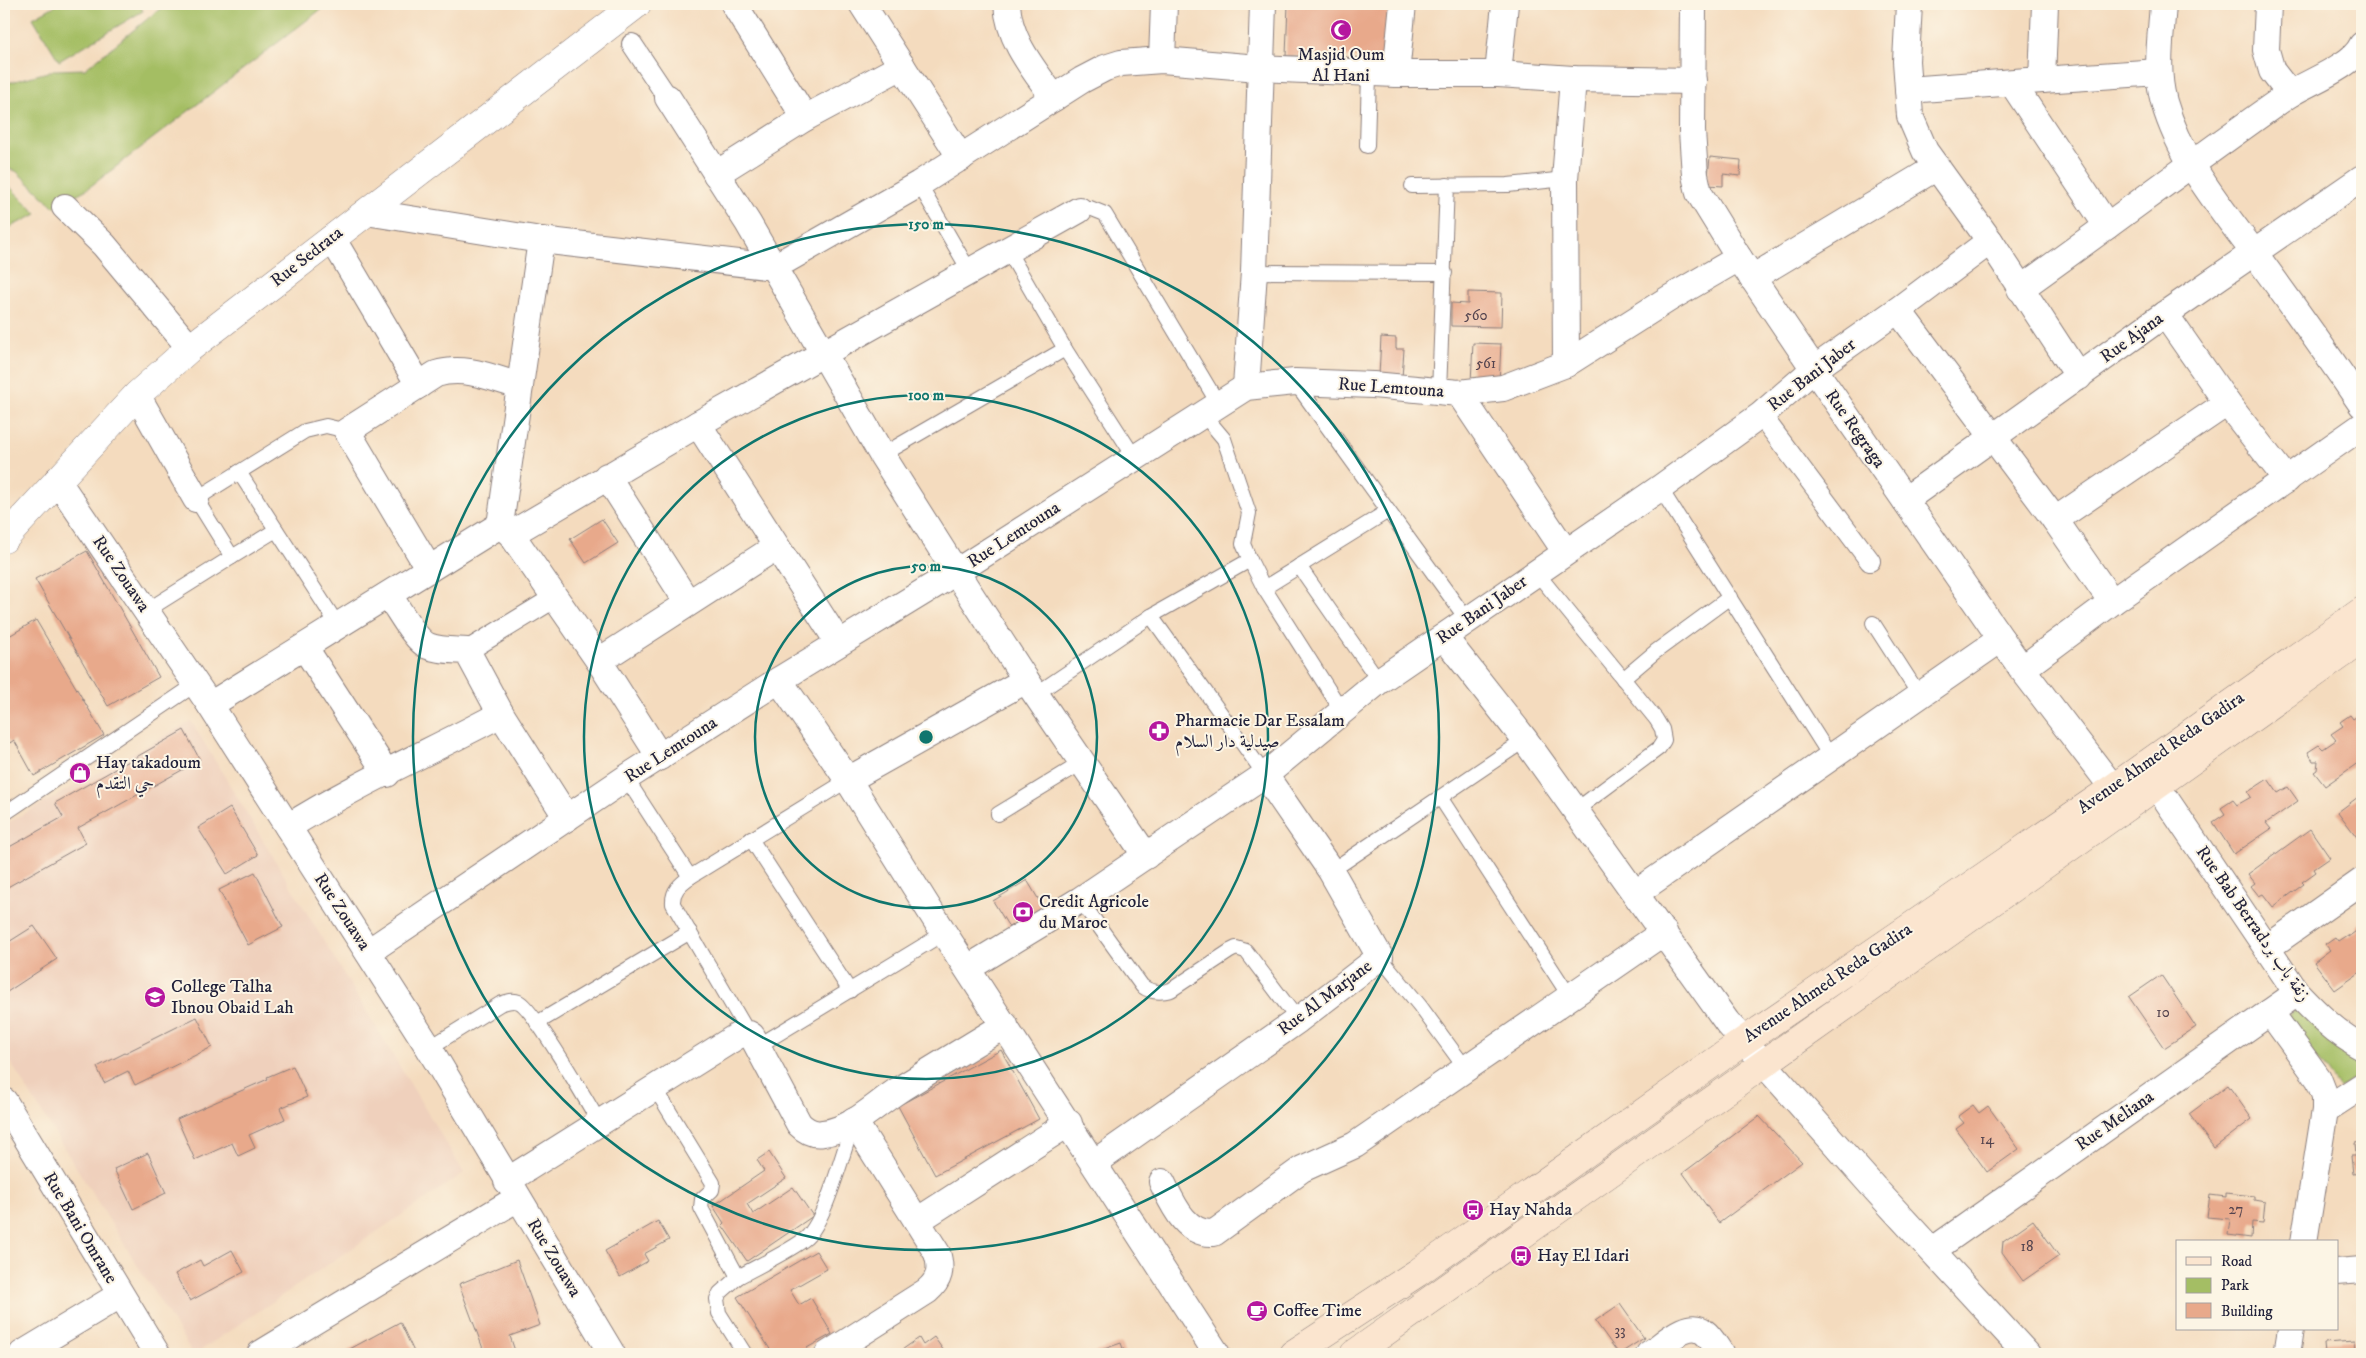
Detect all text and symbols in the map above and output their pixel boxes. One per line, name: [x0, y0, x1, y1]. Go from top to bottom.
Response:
mosque icon: Masjid Oum Al Hani: [1329, 18, 1353, 42]
place label: Masjid Oum Al Hani: [1298, 44, 1384, 87]
text: 150 m: [908, 215, 944, 234]
street label: Rue Sedrata: [266, 222, 348, 292]
house number: 560: [1464, 306, 1488, 325]
street label: Rue Ajana: [2096, 308, 2168, 368]
street label: Rue Bani Jaber: [1763, 334, 1861, 416]
house number: 561: [1476, 354, 1496, 373]
street label: Rue Lemtouna: [1337, 373, 1445, 403]
street label: Rue Regraga: [1820, 385, 1890, 473]
text: 100 m: [908, 386, 945, 405]
street label: Rue Lemtouna: [964, 497, 1065, 573]
street label: Rue Zouawa: [87, 531, 155, 617]
text: 50 m: [910, 557, 942, 576]
street label: Rue Bani Jaber: [1432, 570, 1532, 649]
street label: Avenue Ahmed Reda Gadira: [2073, 687, 2249, 819]
place label: Pharmacie Dar Essalam صيدلية دار السلام: [1175, 710, 1345, 757]
street label: Rue Lemtouna: [621, 712, 722, 788]
pharmacy icon: Pharmacie Dar Essalam صيدلية دار السلام: [1147, 719, 1171, 743]
centre of rings: [917, 728, 935, 746]
place label: Hay takadoum حي التقدم: [96, 752, 201, 799]
shop icon: Hay takadoum حي التقدم: [68, 761, 92, 785]
street label: Rue Bab Berradزنقة باب برد: [2191, 842, 2315, 1006]
street label: Rue Zouawa: [309, 869, 375, 955]
place label: Credit Agricole du Maroc: [1039, 891, 1149, 934]
bank icon: Credit Agricole du Maroc: [1011, 900, 1035, 924]
street label: Avenue Ahmed Reda Gadira: [1740, 918, 1917, 1048]
street label: Rue Al Marjane: [1274, 955, 1376, 1041]
place label: College Talha Ibnou Obaid Lah: [171, 976, 294, 1019]
school or university icon: College Talha Ibnou Obaid Lah: [143, 985, 167, 1009]
house number: 10: [2156, 1003, 2170, 1022]
street label: Rue Meliana: [2072, 1086, 2159, 1156]
house number: 14: [1980, 1130, 1994, 1149]
street label: Rue Bani Omrane: [38, 1168, 122, 1288]
bus stop icon: Hay Nahda: [1461, 1198, 1485, 1222]
place label: Hay Nahda: [1489, 1199, 1572, 1221]
house number: 27: [2229, 1200, 2244, 1219]
street label: Rue Zouawa: [522, 1215, 586, 1302]
house number: 18: [2020, 1237, 2034, 1256]
legend: [2176, 1240, 2338, 1330]
bus stop icon: Hay El Idari: [1509, 1244, 1533, 1268]
place label: Hay El Idari: [1537, 1245, 1629, 1267]
text: Road: [2221, 1252, 2253, 1271]
text: Park: [2221, 1276, 2250, 1295]
cafe icon: Coffee Time: [1245, 1299, 1269, 1323]
place label: Coffee Time: [1273, 1300, 1362, 1322]
text: Building: [2221, 1302, 2273, 1321]
house number: 33: [1614, 1321, 1626, 1340]

